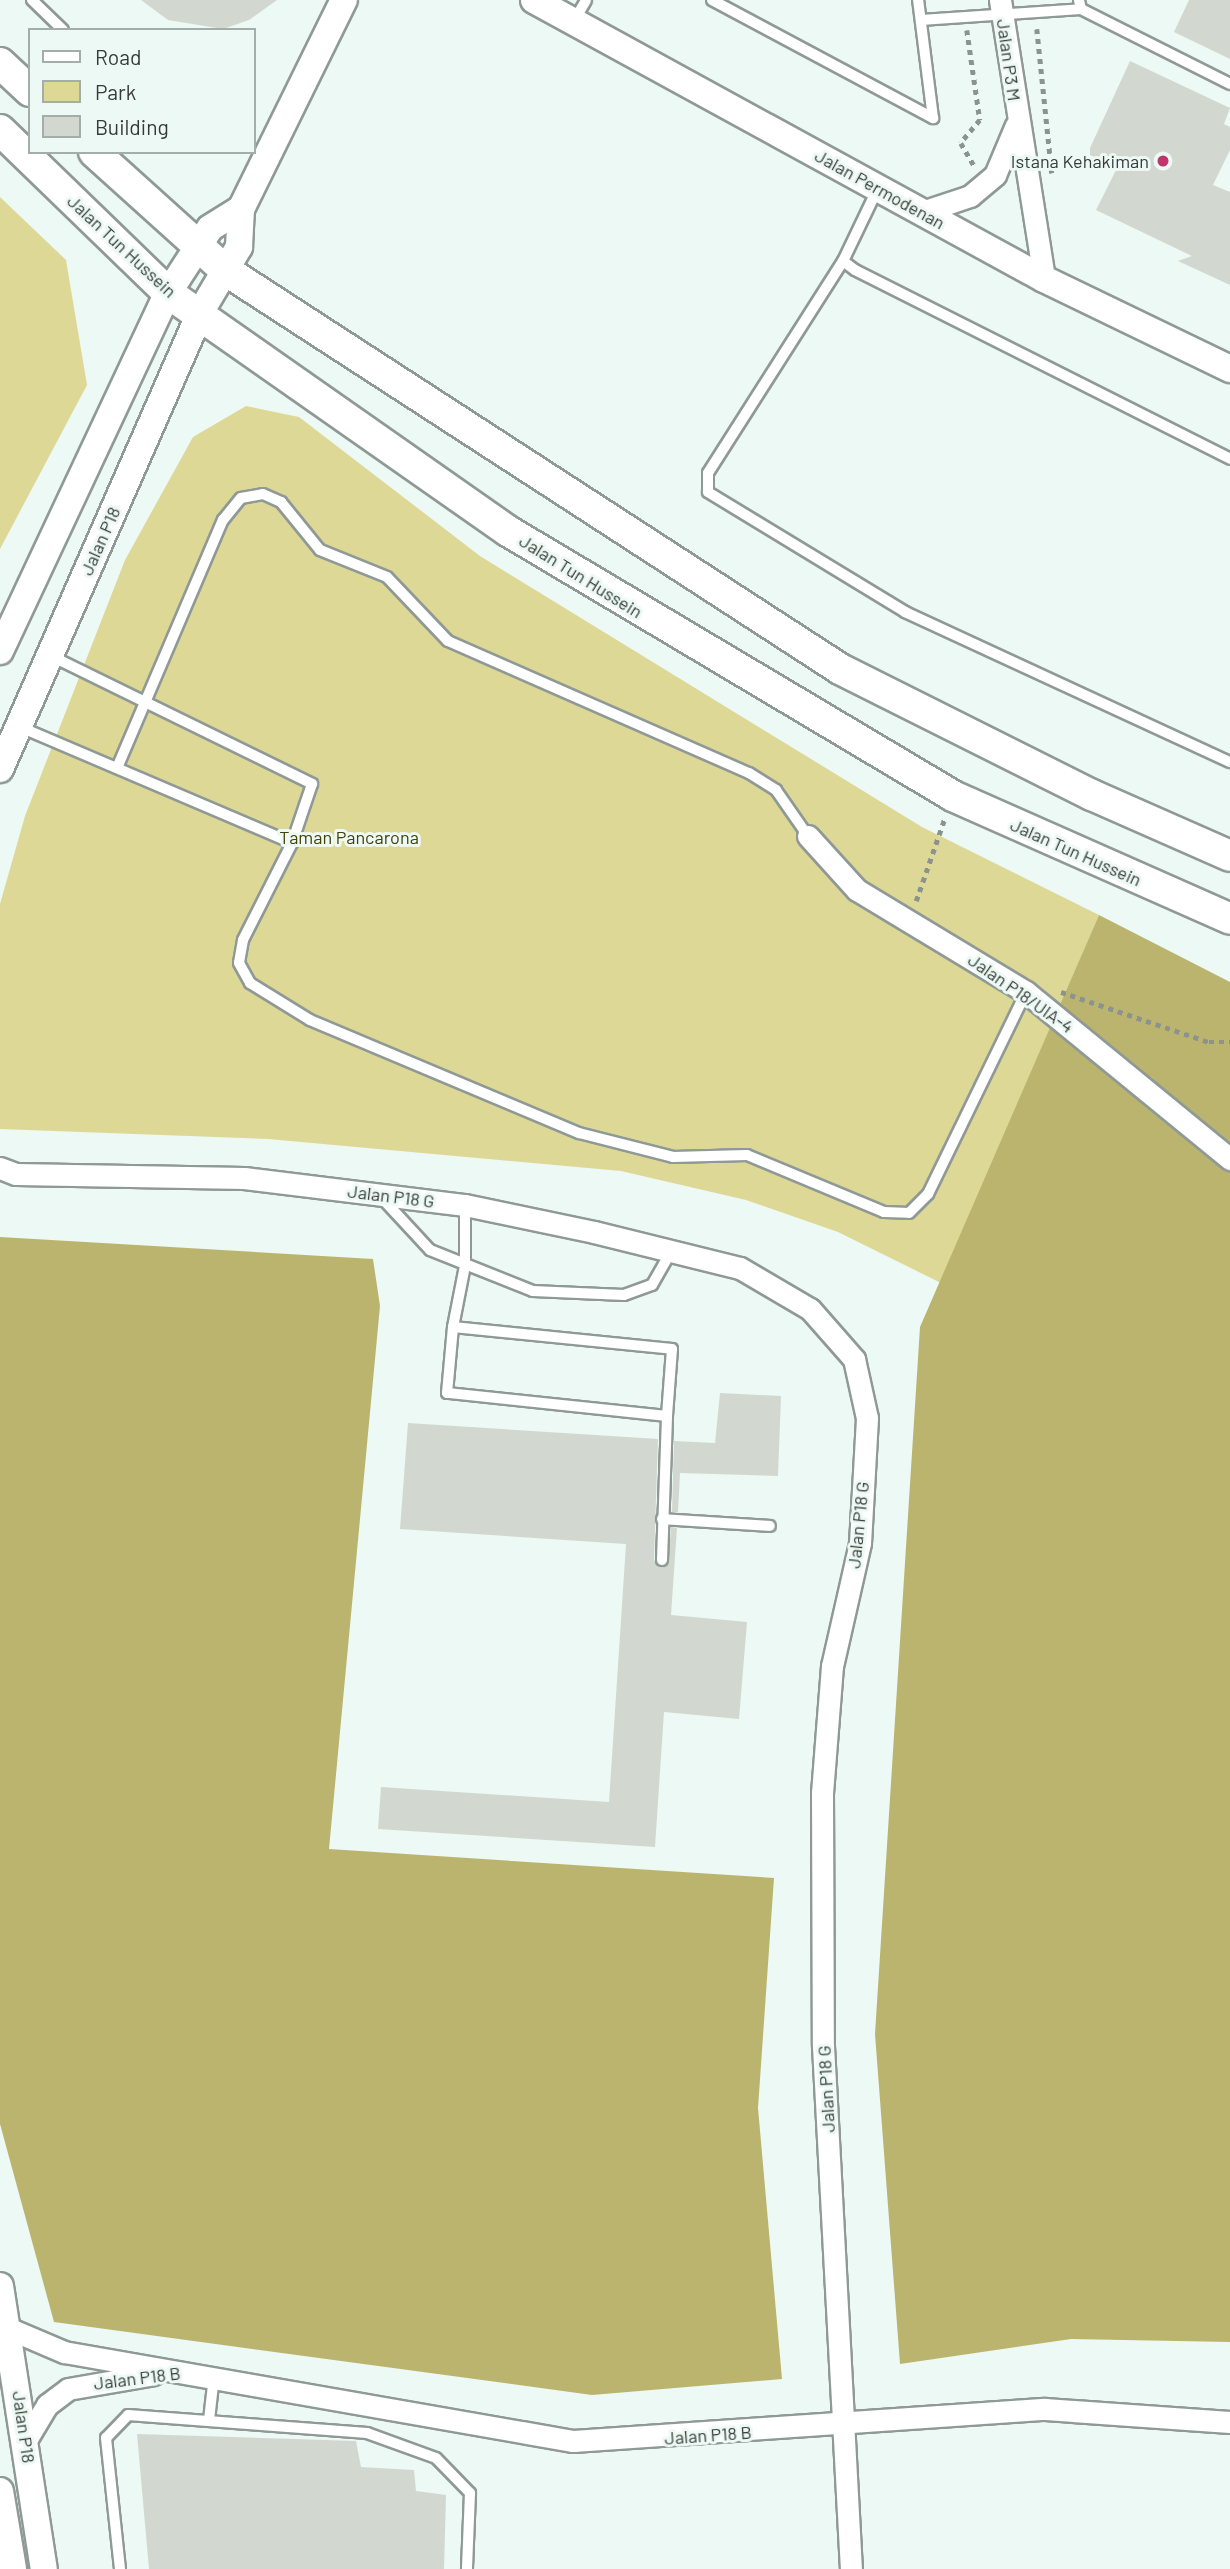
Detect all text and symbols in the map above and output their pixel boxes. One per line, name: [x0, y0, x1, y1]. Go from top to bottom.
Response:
street label: Jalan P3 M: [993, 18, 1025, 102]
legend: [28, 28, 256, 154]
text: Road: [95, 44, 141, 69]
text: Park: [95, 79, 136, 104]
text: Building: [95, 114, 169, 139]
street label: Jalan Permodenan: [811, 144, 949, 234]
place label: Istana Kehakiman: [1011, 150, 1149, 172]
marker: Istana Kehakiman: [1155, 153, 1171, 169]
street label: Jalan Tun Hussein: [63, 190, 181, 302]
street label: Jalan P18: [75, 503, 125, 579]
street label: Jalan Tun Hussein: [515, 529, 647, 623]
street label: Jalan Tun Hussein: [1007, 813, 1145, 891]
park label: Taman Pancarona: [279, 826, 419, 848]
street label: Jalan P18/UIA-4: [964, 949, 1078, 1037]
street label: Jalan P18 G: [346, 1180, 436, 1212]
street label: Jalan P18 G: [843, 1481, 873, 1569]
street label: Jalan P18 G: [813, 2045, 839, 2133]
street label: Jalan P18 B: [92, 2362, 182, 2394]
street label: Jalan P18: [8, 2390, 40, 2464]
street label: Jalan P18 B: [664, 2421, 752, 2449]

